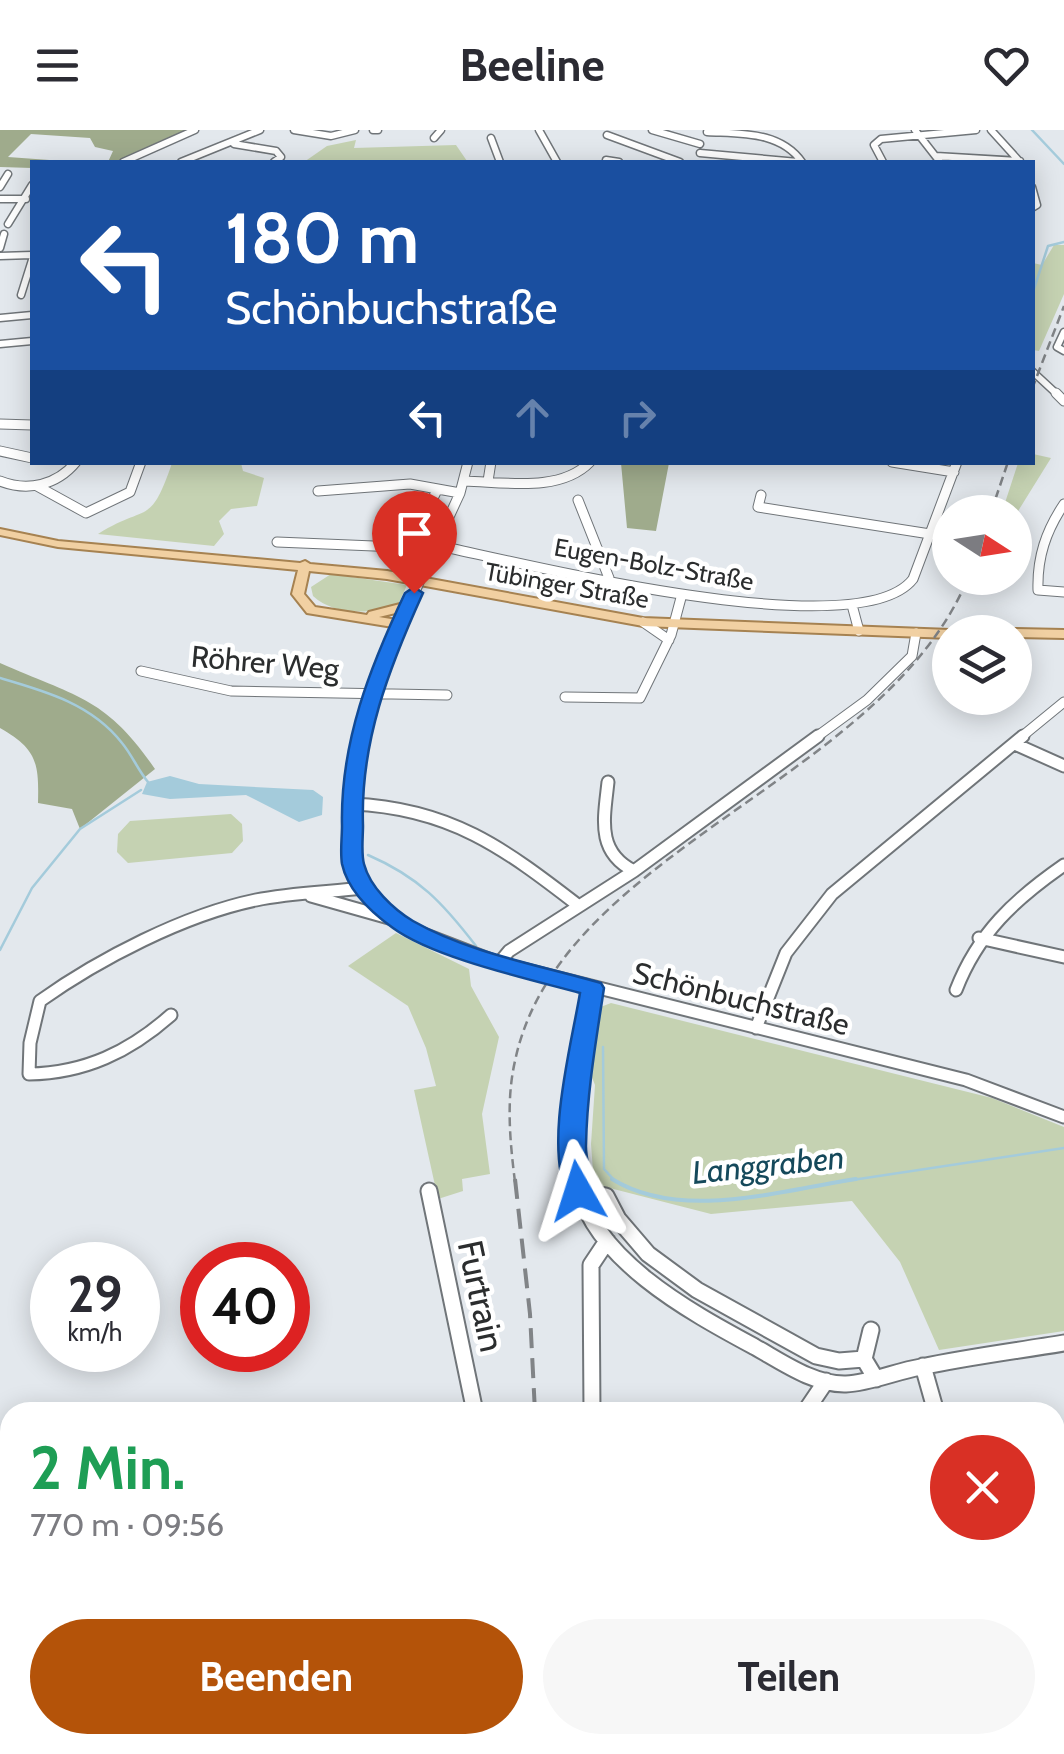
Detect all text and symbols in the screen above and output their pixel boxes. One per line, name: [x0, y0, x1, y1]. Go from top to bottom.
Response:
icon: menu: [30, 38, 85, 93]
text: Beeline: [459, 38, 605, 92]
icon: heart: [979, 38, 1034, 93]
text: 180 m: [225, 195, 419, 281]
icon: left: [60, 200, 190, 330]
text: Schönbuchstraße: [225, 281, 557, 335]
icon: left: [400, 390, 455, 445]
icon: ahead: [505, 390, 560, 445]
icon: right: [610, 390, 665, 445]
pin: [372, 491, 457, 594]
north arrow: [932, 495, 1032, 595]
map controls: [932, 495, 1032, 715]
icon: arrive: [387, 506, 442, 561]
street label: Eugen-Bolz-Straße: [552, 532, 756, 596]
street label: Tübinger Straße: [483, 556, 651, 614]
button: layers: [932, 615, 1032, 715]
street label: Röhrer Weg: [189, 638, 342, 687]
street label: Schönbuchstraße: [629, 954, 853, 1043]
water label: Langgraben: [690, 1137, 846, 1192]
position arrow: [526, 1139, 630, 1243]
street label: Furtrain: [449, 1236, 514, 1356]
speed limit sign: 40: [180, 1242, 310, 1372]
text: 29: [68, 1264, 122, 1325]
text: km/h: [68, 1317, 122, 1347]
text: 2 Min.: [30, 1431, 185, 1504]
button: close: [930, 1435, 1035, 1540]
text: 770 m · 09:56: [30, 1505, 224, 1544]
button: Beenden: [30, 1619, 523, 1734]
button: Teilen: [543, 1619, 1035, 1734]

